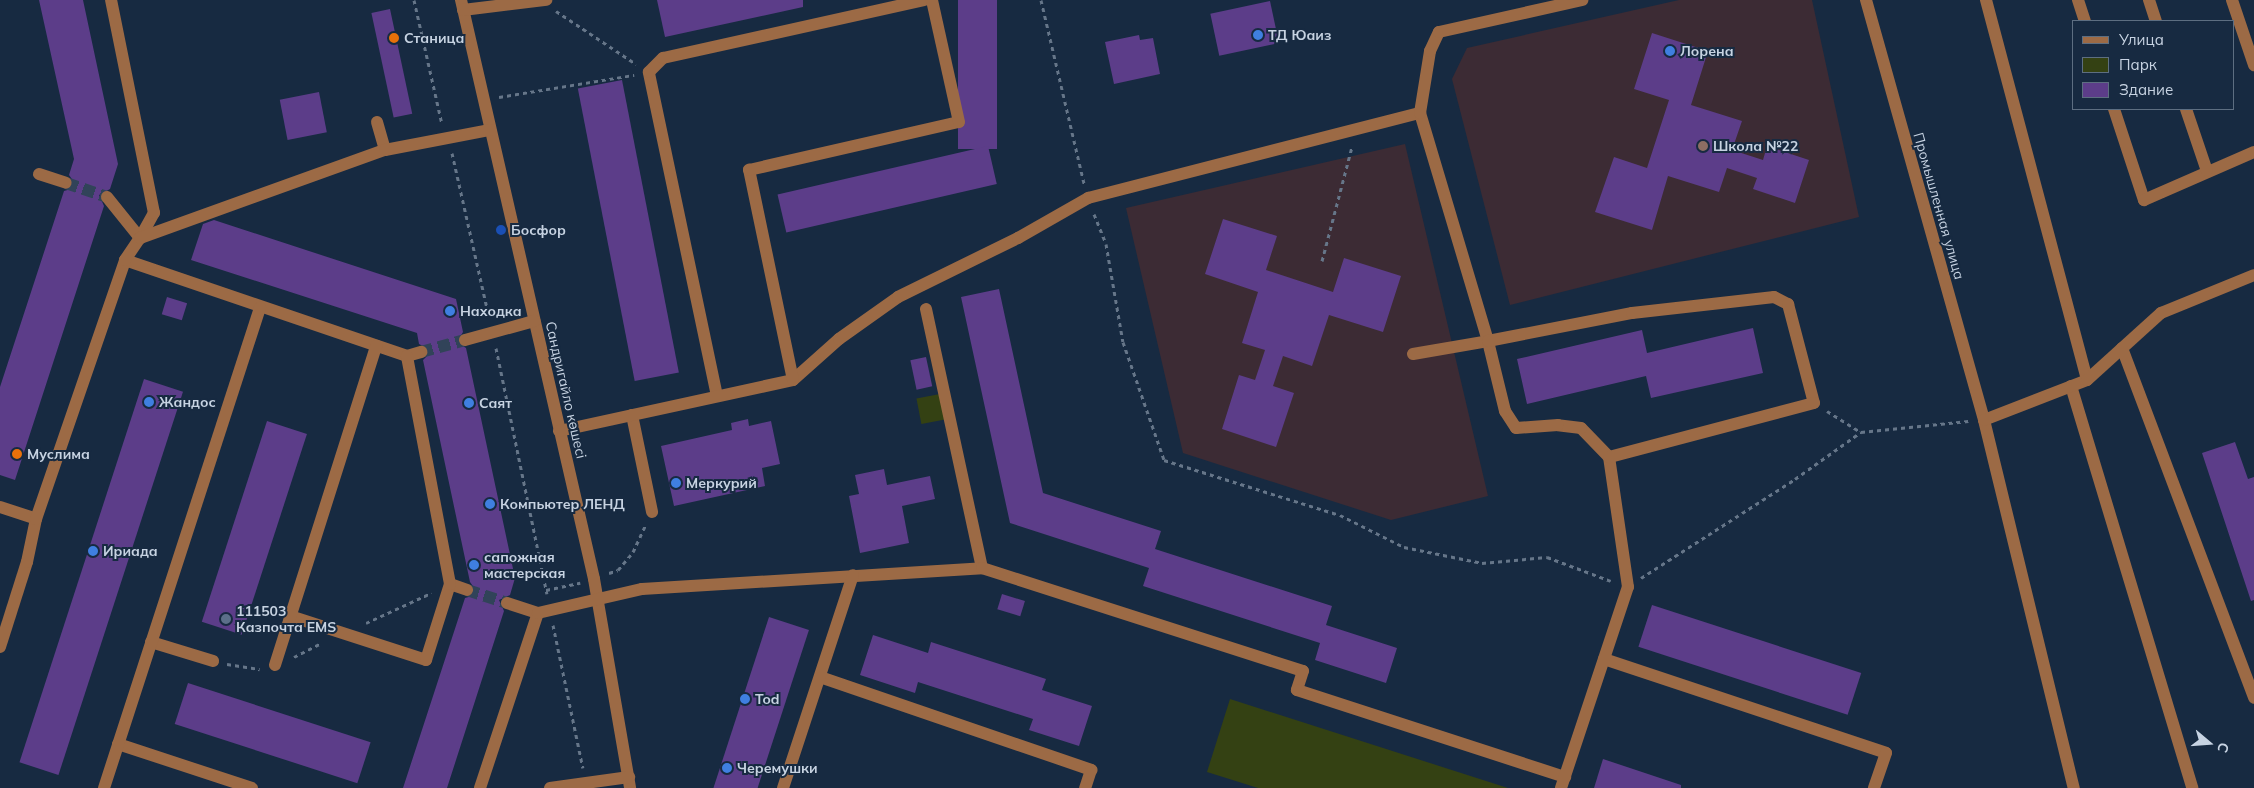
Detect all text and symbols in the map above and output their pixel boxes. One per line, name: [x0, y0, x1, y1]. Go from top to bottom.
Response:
legend: [2072, 20, 2234, 110]
place label: ТД Юаиз: [1268, 27, 1331, 43]
marker: ТД Юаиз: [1252, 29, 1264, 41]
place label: Станица: [404, 30, 464, 46]
text: Улица: [2119, 30, 2164, 49]
marker: Станица: [388, 32, 400, 44]
place label: Лорена: [1680, 43, 1734, 59]
marker: Лорена: [1664, 45, 1676, 57]
text: Парк: [2119, 55, 2157, 74]
text: Здание: [2119, 80, 2173, 99]
street label: Промышленная улица: [1910, 131, 1968, 281]
place label: Школа №22: [1713, 138, 1798, 154]
marker: Школа №22: [1697, 140, 1709, 152]
place label: Босфор: [511, 222, 566, 238]
marker: Босфор: [495, 224, 507, 236]
place label: Находка: [460, 303, 522, 319]
marker: Находка: [444, 305, 456, 317]
street label: Сандригайло көшесі: [542, 320, 590, 460]
place label: Жандос: [159, 394, 216, 410]
place label: Саят: [479, 395, 512, 411]
marker: Жандос: [143, 396, 155, 408]
marker: Саят: [463, 397, 475, 409]
place label: Муслима: [27, 446, 90, 462]
marker: Муслима: [11, 448, 23, 460]
place label: Меркурий: [686, 475, 757, 491]
marker: Меркурий: [670, 477, 682, 489]
place label: Компьютер ЛЕНД: [500, 496, 625, 512]
marker: Компьютер ЛЕНД: [484, 498, 496, 510]
place label: Ириада: [103, 543, 158, 559]
marker: Ириада: [87, 545, 99, 557]
place label: сапожная мастерская: [484, 549, 565, 582]
marker: сапожная мастерская: [468, 559, 480, 571]
place label: 111503 Казпочта EMS: [236, 603, 336, 636]
marker: 111503 Казпочта EMS: [220, 613, 232, 625]
place label: Tod: [755, 691, 780, 707]
marker: Tod: [739, 693, 751, 705]
north arrow: [2184, 718, 2234, 768]
text: С: [2213, 740, 2233, 755]
place label: Черемушки: [737, 760, 818, 776]
marker: Черемушки: [721, 762, 733, 774]

